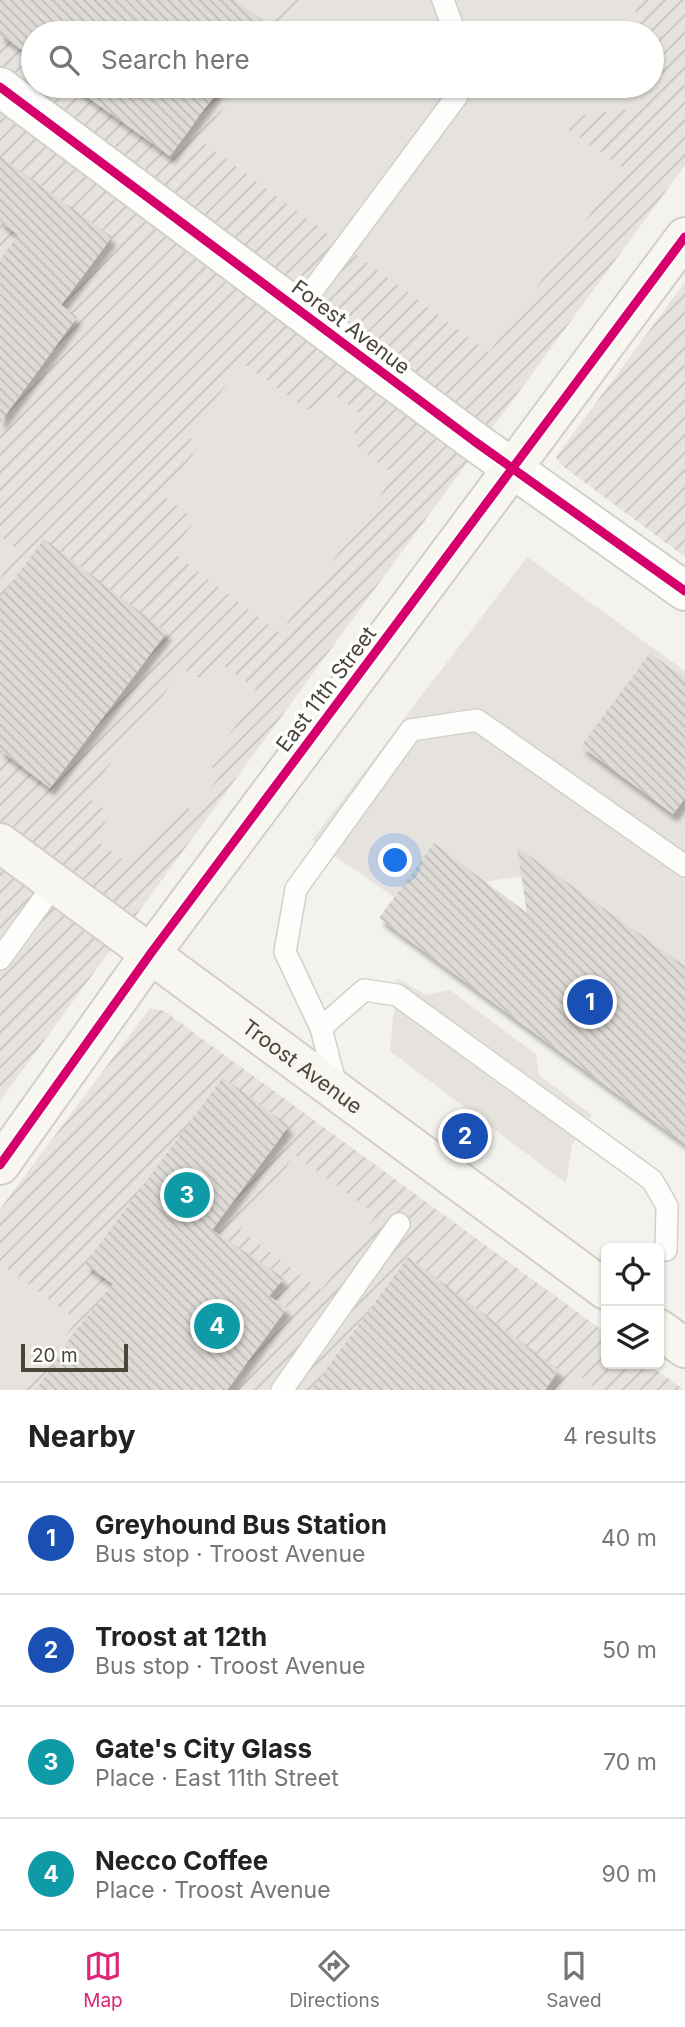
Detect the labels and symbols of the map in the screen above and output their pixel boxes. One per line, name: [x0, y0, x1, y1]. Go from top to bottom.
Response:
street label: Forest Avenue: [287, 274, 415, 380]
street label: East 11th Street: [271, 621, 381, 756]
your location: [378, 843, 412, 877]
pin: 1: [567, 976, 613, 1028]
street label: Troost Avenue: [238, 1014, 367, 1119]
pin: 2: [442, 1110, 488, 1162]
pin: 3: [164, 1169, 210, 1221]
pin: 4: [194, 1300, 240, 1352]
scale bar: [21, 1341, 128, 1373]

